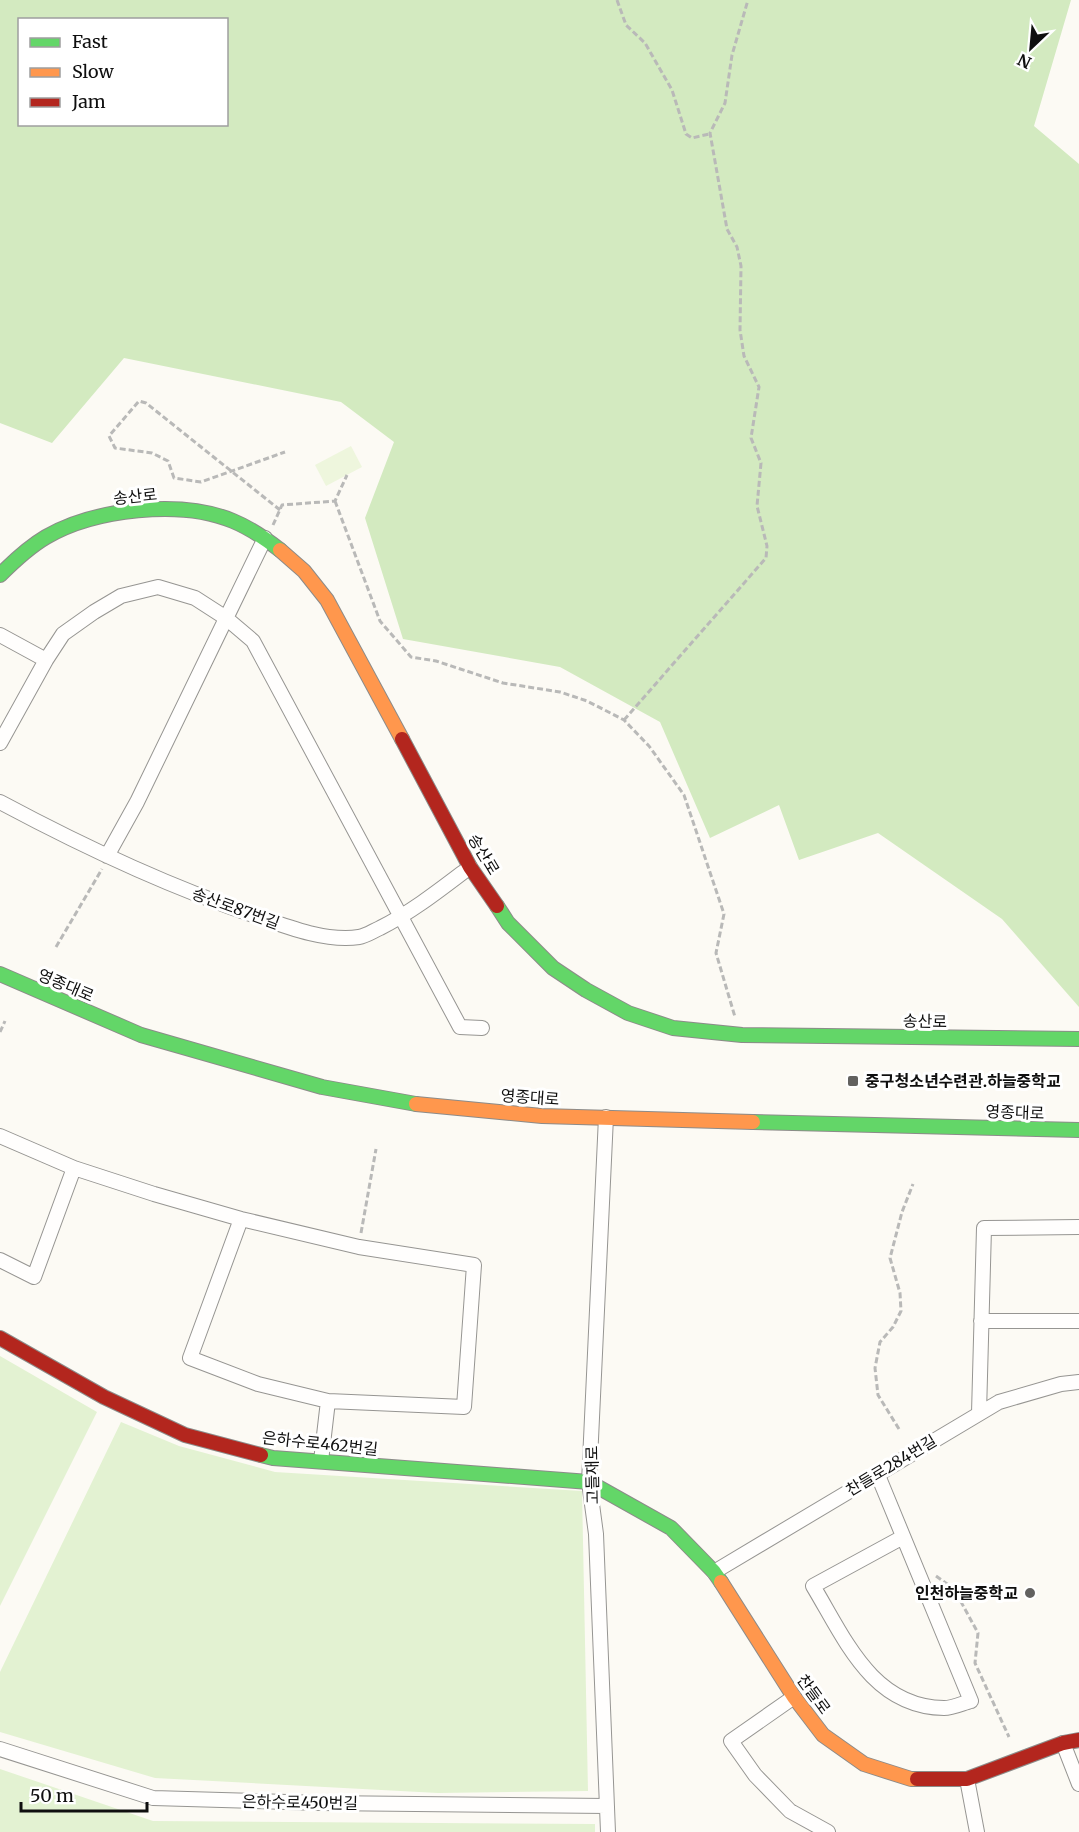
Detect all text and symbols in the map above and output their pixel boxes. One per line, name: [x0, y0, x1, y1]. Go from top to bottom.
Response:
legend: [18, 18, 228, 126]
north arrow: [1001, 18, 1061, 78]
text: Fast: [72, 30, 108, 53]
text: N: [1014, 50, 1034, 73]
text: Slow: [72, 60, 115, 83]
text: Jam: [71, 90, 106, 113]
street label: 송산로: [112, 484, 158, 508]
street label: 송산로: [464, 830, 504, 878]
street label: 송산로87번길: [189, 883, 283, 933]
street label: 영종대로: [35, 964, 97, 1006]
street label: 송산로: [903, 1011, 948, 1031]
place label: 중구청소년수련관.하늘중학교: [865, 1071, 1061, 1091]
marker: 중구청소년수련관.하늘중학교: [846, 1074, 860, 1088]
street label: 영종대로: [500, 1085, 560, 1109]
street label: 영종대로: [985, 1101, 1045, 1123]
street label: 은하수로462번길: [261, 1427, 379, 1459]
street label: 찬들로284번길: [842, 1430, 940, 1500]
street label: 고들재로: [581, 1445, 603, 1505]
place label: 인천하늘중학교: [915, 1583, 1018, 1603]
marker: 인천하늘중학교: [1023, 1586, 1037, 1600]
street label: 찬들로: [793, 1670, 835, 1718]
scale bar: [21, 1775, 147, 1813]
text: 50 m: [30, 1784, 74, 1807]
street label: 은하수로450번길: [242, 1791, 358, 1813]

